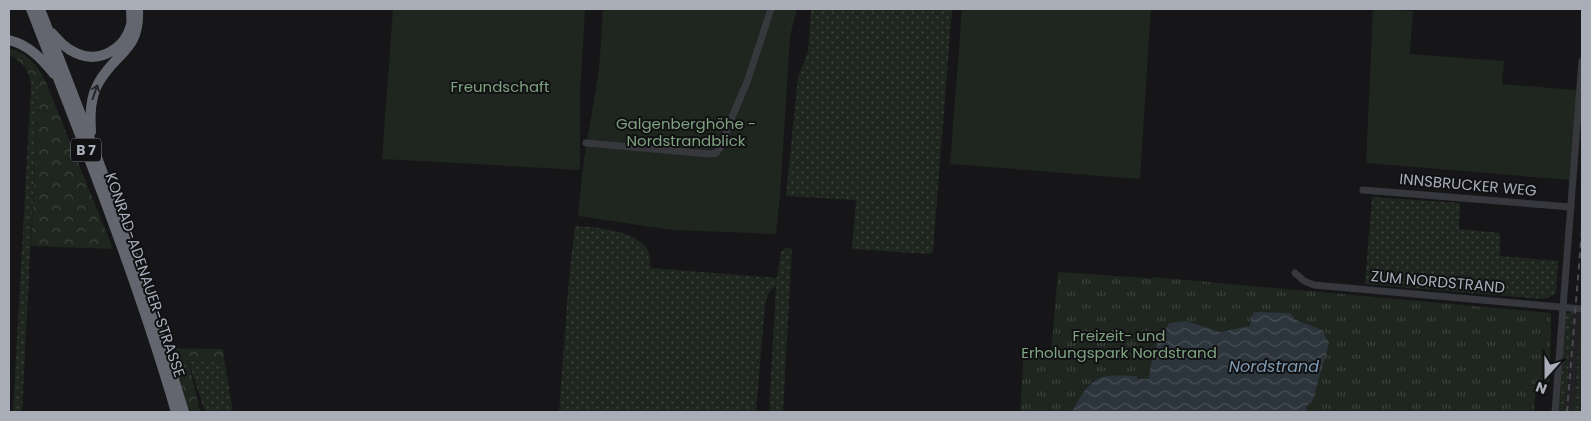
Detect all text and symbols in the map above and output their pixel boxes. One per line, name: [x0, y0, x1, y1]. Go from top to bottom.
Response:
park label: Freundschaft: [451, 76, 549, 97]
one-way arrow: [91, 85, 100, 100]
park label: Galgenberghöhe - Nordstrandblick: [616, 113, 756, 151]
road number: B 7: [71, 138, 101, 162]
street label: INNSBRUCKER WEG: [1399, 168, 1538, 201]
street label: KONRAD-ADENAUER-STRASSE: [101, 170, 190, 380]
street label: ZUM NORDSTRAND: [1370, 265, 1506, 298]
park label: Freizeit- und Erholungspark Nordstrand: [1021, 325, 1217, 363]
north arrow: [1521, 351, 1571, 401]
water label: Nordstrand: [1229, 355, 1319, 378]
text: N: [1533, 377, 1550, 399]

